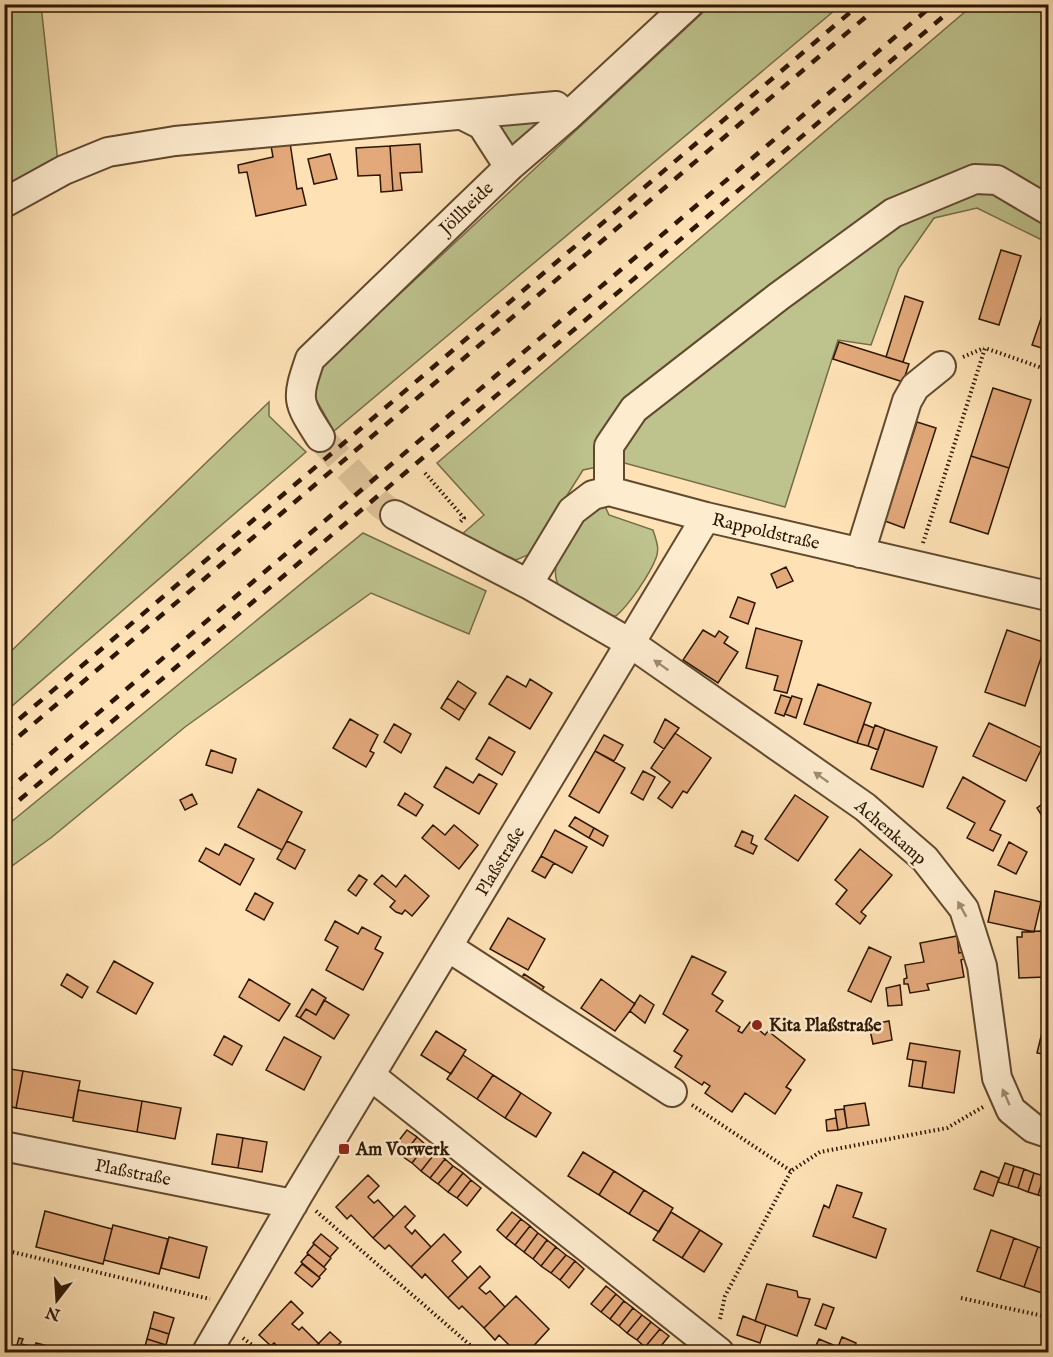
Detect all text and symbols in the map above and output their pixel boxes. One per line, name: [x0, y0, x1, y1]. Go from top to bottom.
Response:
street label: Jöllheide: [434, 178, 499, 242]
street label: Rappoldstraße: [710, 509, 822, 556]
one-way arrow: [654, 659, 670, 671]
one-way arrow: [813, 772, 829, 783]
street label: Achenkamp: [848, 795, 931, 871]
street label: Plaßstraße: [472, 823, 531, 901]
one-way arrow: [957, 900, 967, 917]
place label: Kita Plaßstraße: [769, 1015, 882, 1038]
marker: Kita Plaßstraße: [750, 1018, 764, 1032]
one-way arrow: [1001, 1089, 1010, 1106]
place label: Am Vorwerk: [355, 1139, 451, 1162]
marker: Am Vorwerk: [337, 1142, 351, 1156]
street label: Plaßstraße: [93, 1155, 173, 1192]
north arrow: [27, 1270, 87, 1330]
text: N: [44, 1301, 64, 1324]

